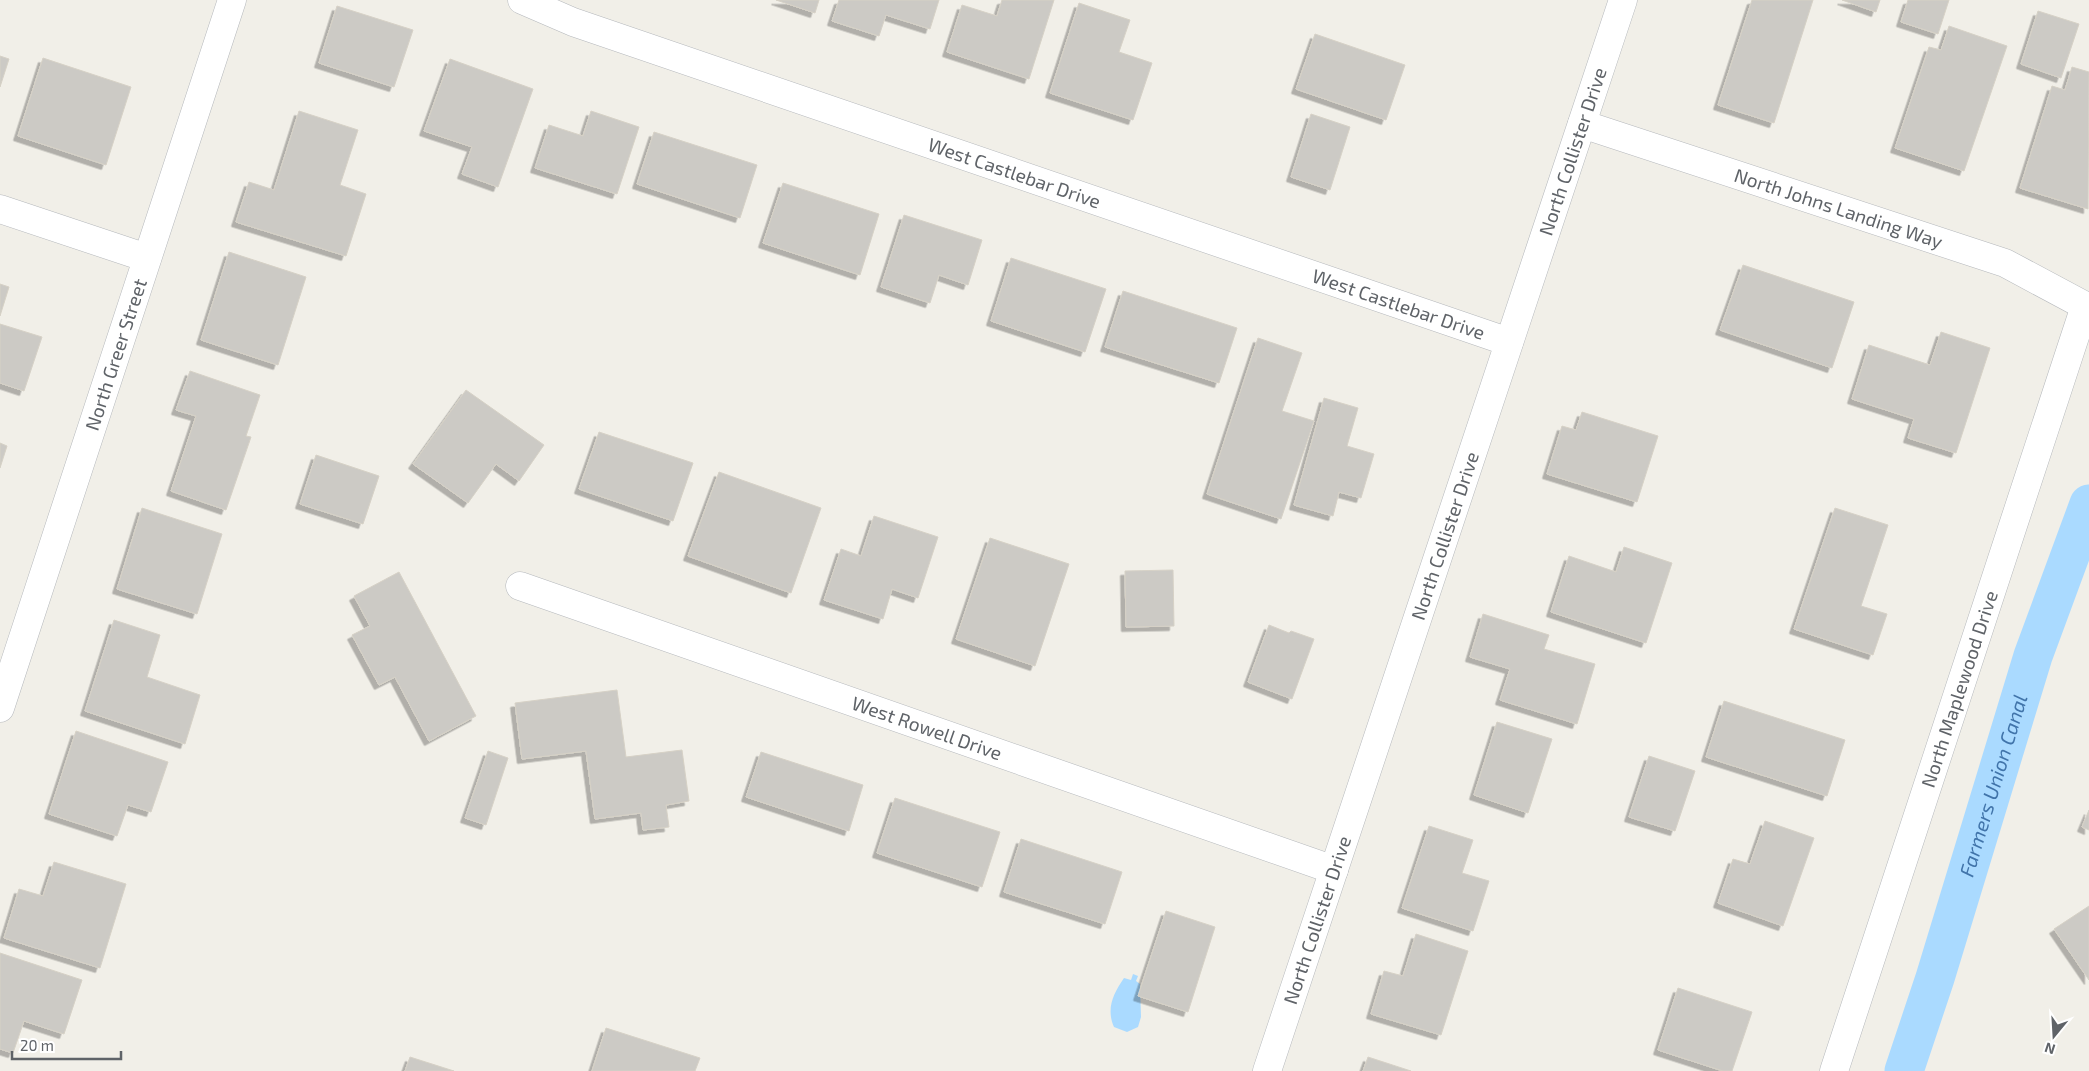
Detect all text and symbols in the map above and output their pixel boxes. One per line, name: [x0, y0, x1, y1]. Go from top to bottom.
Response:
street label: North Collister Drive: [1534, 64, 1611, 238]
street label: West Castlebar Drive: [925, 132, 1104, 213]
street label: North Johns Landing Way: [1731, 163, 1946, 253]
street label: West Castlebar Drive: [1309, 264, 1488, 344]
street label: North Greer Street: [80, 275, 151, 433]
street label: North Collister Drive: [1406, 449, 1483, 623]
street label: North Maplewood Drive: [1916, 587, 2002, 790]
street label: West Rowell Drive: [849, 691, 1005, 764]
water label: Farmers Union Canal: [1954, 691, 2032, 880]
street label: North Collister Drive: [1278, 833, 1355, 1007]
north arrow: [2029, 1011, 2079, 1061]
scale bar: [12, 1028, 121, 1060]
text: 20 m: [20, 1036, 54, 1054]
text: N: [2042, 1039, 2057, 1058]

